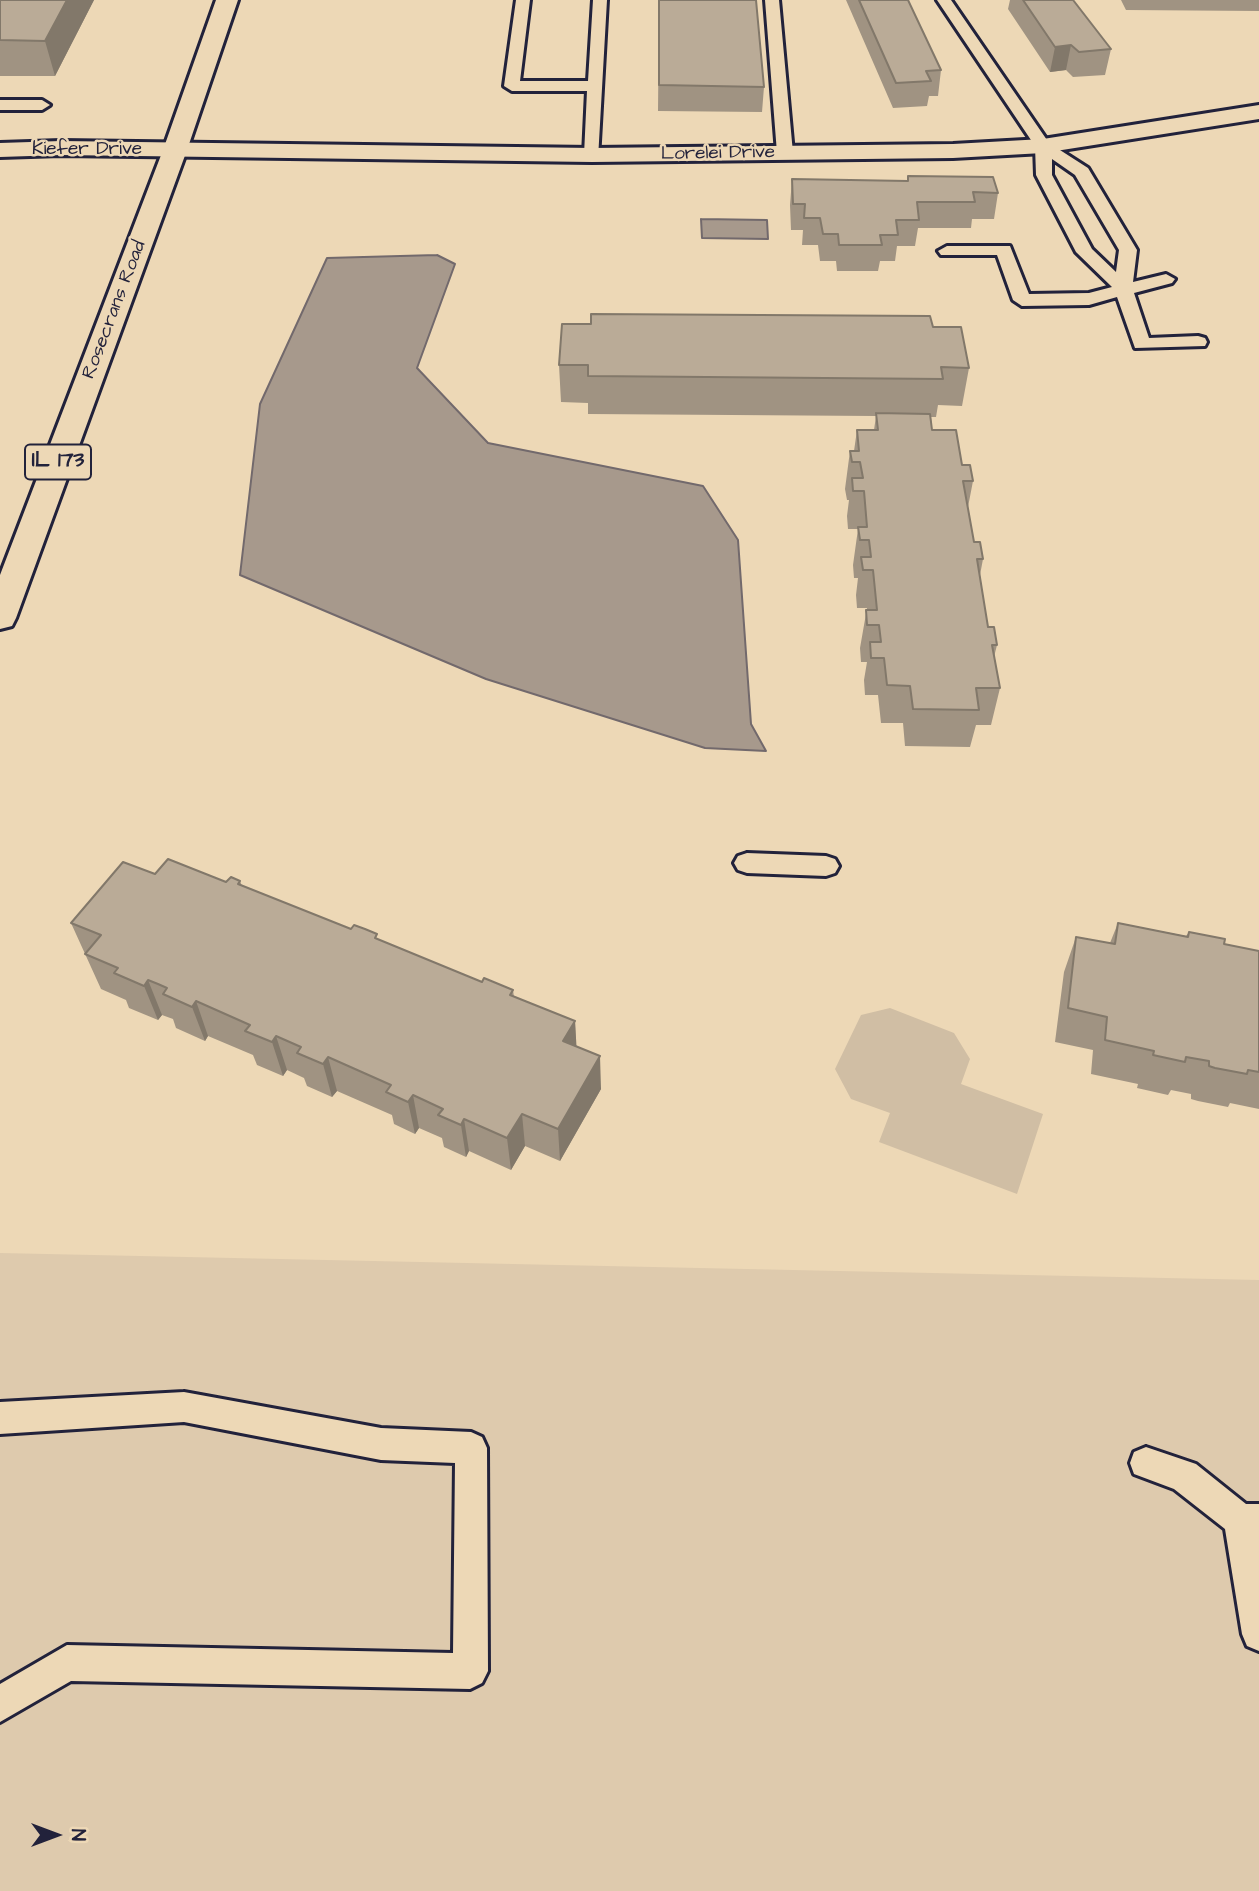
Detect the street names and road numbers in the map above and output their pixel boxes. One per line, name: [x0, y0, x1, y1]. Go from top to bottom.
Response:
street label: Kiefer Drive: [32, 139, 142, 161]
street label: Lorelei Drive: [661, 142, 775, 166]
street label: Rosecrans Road: [78, 238, 152, 382]
road number: IL 173: [25, 444, 91, 480]

